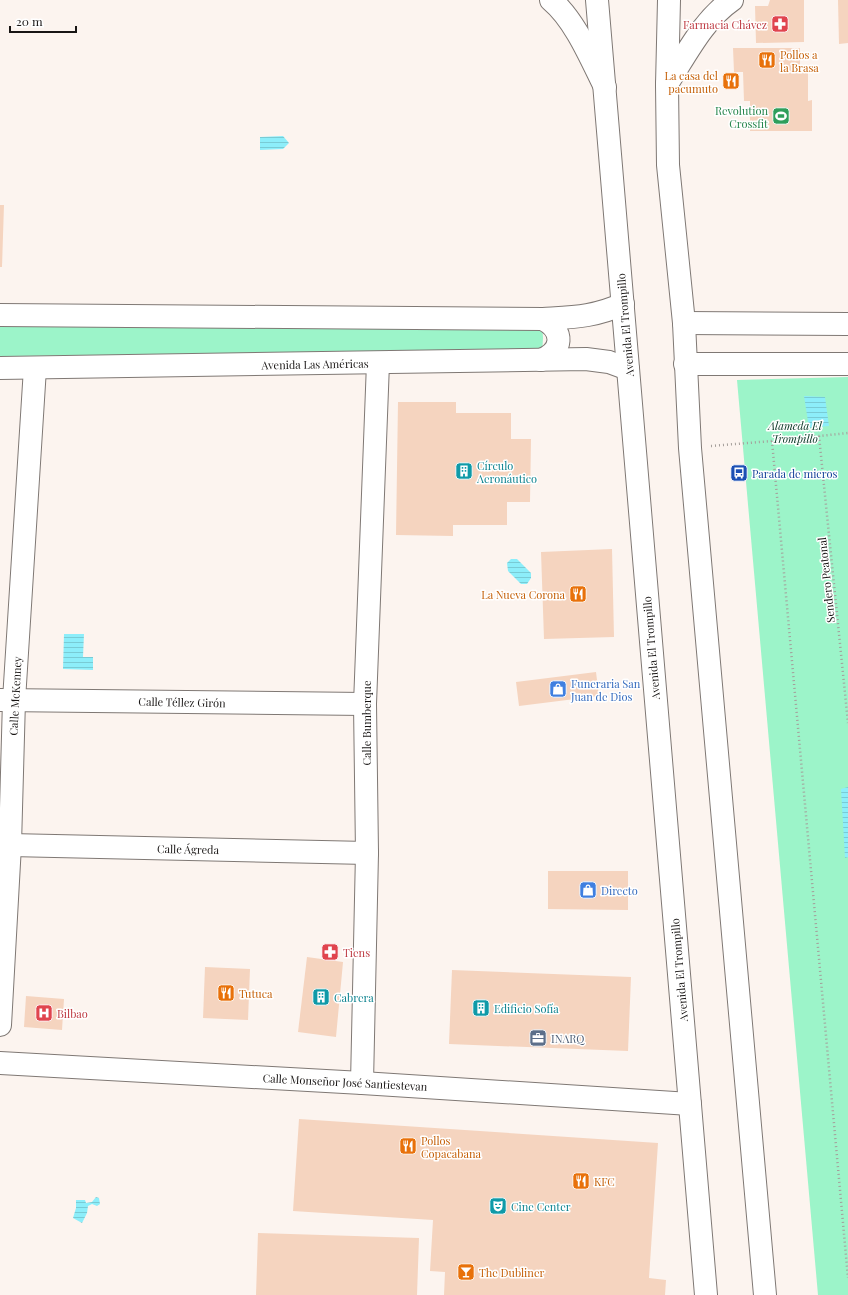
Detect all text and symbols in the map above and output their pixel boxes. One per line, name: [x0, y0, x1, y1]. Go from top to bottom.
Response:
scale bar: [10, 8, 76, 34]
text: 20 m: [16, 13, 43, 29]
pharmacy icon: Farmacia Chávez: [770, 14, 790, 34]
place label: Farmacia Chávez: [683, 17, 767, 32]
place label: Pollos a la Brasa: [780, 47, 819, 75]
restaurant icon: Pollos a la Brasa: [757, 50, 777, 70]
place label: La casa del pacumuto: [665, 68, 718, 96]
restaurant icon: La casa del pacumuto: [721, 71, 741, 91]
place label: Revolution Crossfit: [715, 103, 768, 131]
sports icon: Revolution Crossfit: [771, 106, 791, 126]
street label: Avenida El Trompillo: [613, 273, 637, 378]
street label: Avenida Las Américas: [260, 356, 369, 372]
park label: Alameda El Trompillo: [767, 418, 823, 446]
place label: Círculo Aeronáutico: [476, 458, 537, 486]
building icon: Círculo Aeronáutico: [454, 461, 474, 481]
bus stop icon: Parada de micros: [729, 463, 749, 483]
place label: Parada de micros: [752, 466, 837, 481]
street label: Sendero Peatonal: [814, 536, 838, 624]
restaurant icon: La Nueva Corona: [568, 584, 588, 604]
place label: La Nueva Corona: [481, 587, 566, 602]
street label: Avenida El Trompillo: [639, 596, 663, 701]
street label: Calle McKenney: [5, 656, 25, 736]
place label: Funeraria San Juan de Dios: [570, 676, 641, 704]
shop icon: Funeraria San Juan de Dios: [548, 679, 568, 699]
street label: Calle Bumberque: [359, 680, 374, 766]
street label: Calle Téllez Girón: [138, 694, 226, 710]
street label: Calle Ágreda: [157, 841, 220, 857]
shop icon: Directo: [578, 880, 598, 900]
place label: Directo: [601, 883, 638, 898]
street label: Avenida El Trompillo: [667, 918, 691, 1023]
pharmacy icon: Tiens: [320, 942, 340, 962]
place label: Tiens: [343, 945, 370, 960]
restaurant icon: Tutuca: [216, 983, 236, 1003]
place label: Tutuca: [239, 986, 273, 1001]
building icon: Cabrera: [311, 987, 331, 1007]
place label: Cabrera: [334, 990, 374, 1005]
building icon: Edificio Sofía: [471, 998, 491, 1018]
place label: Edificio Sofía: [494, 1001, 559, 1016]
hospital icon: Bilbao: [34, 1003, 54, 1023]
place label: Bilbao: [57, 1006, 88, 1021]
office icon: INARQ: [528, 1028, 548, 1048]
place label: INARQ: [551, 1031, 585, 1046]
street label: Calle Monseñor José Santiestevan: [262, 1070, 428, 1094]
place label: Pollos Copacabana: [421, 1133, 482, 1161]
restaurant icon: Pollos Copacabana: [398, 1136, 418, 1156]
restaurant icon: KFC: [571, 1171, 591, 1191]
place label: KFC: [594, 1174, 615, 1189]
theatre icon: Cine Center: [488, 1196, 508, 1216]
place label: Cine Center: [511, 1199, 571, 1214]
bar icon: The Dubliner: [456, 1262, 476, 1282]
place label: The Dubliner: [479, 1265, 544, 1280]

